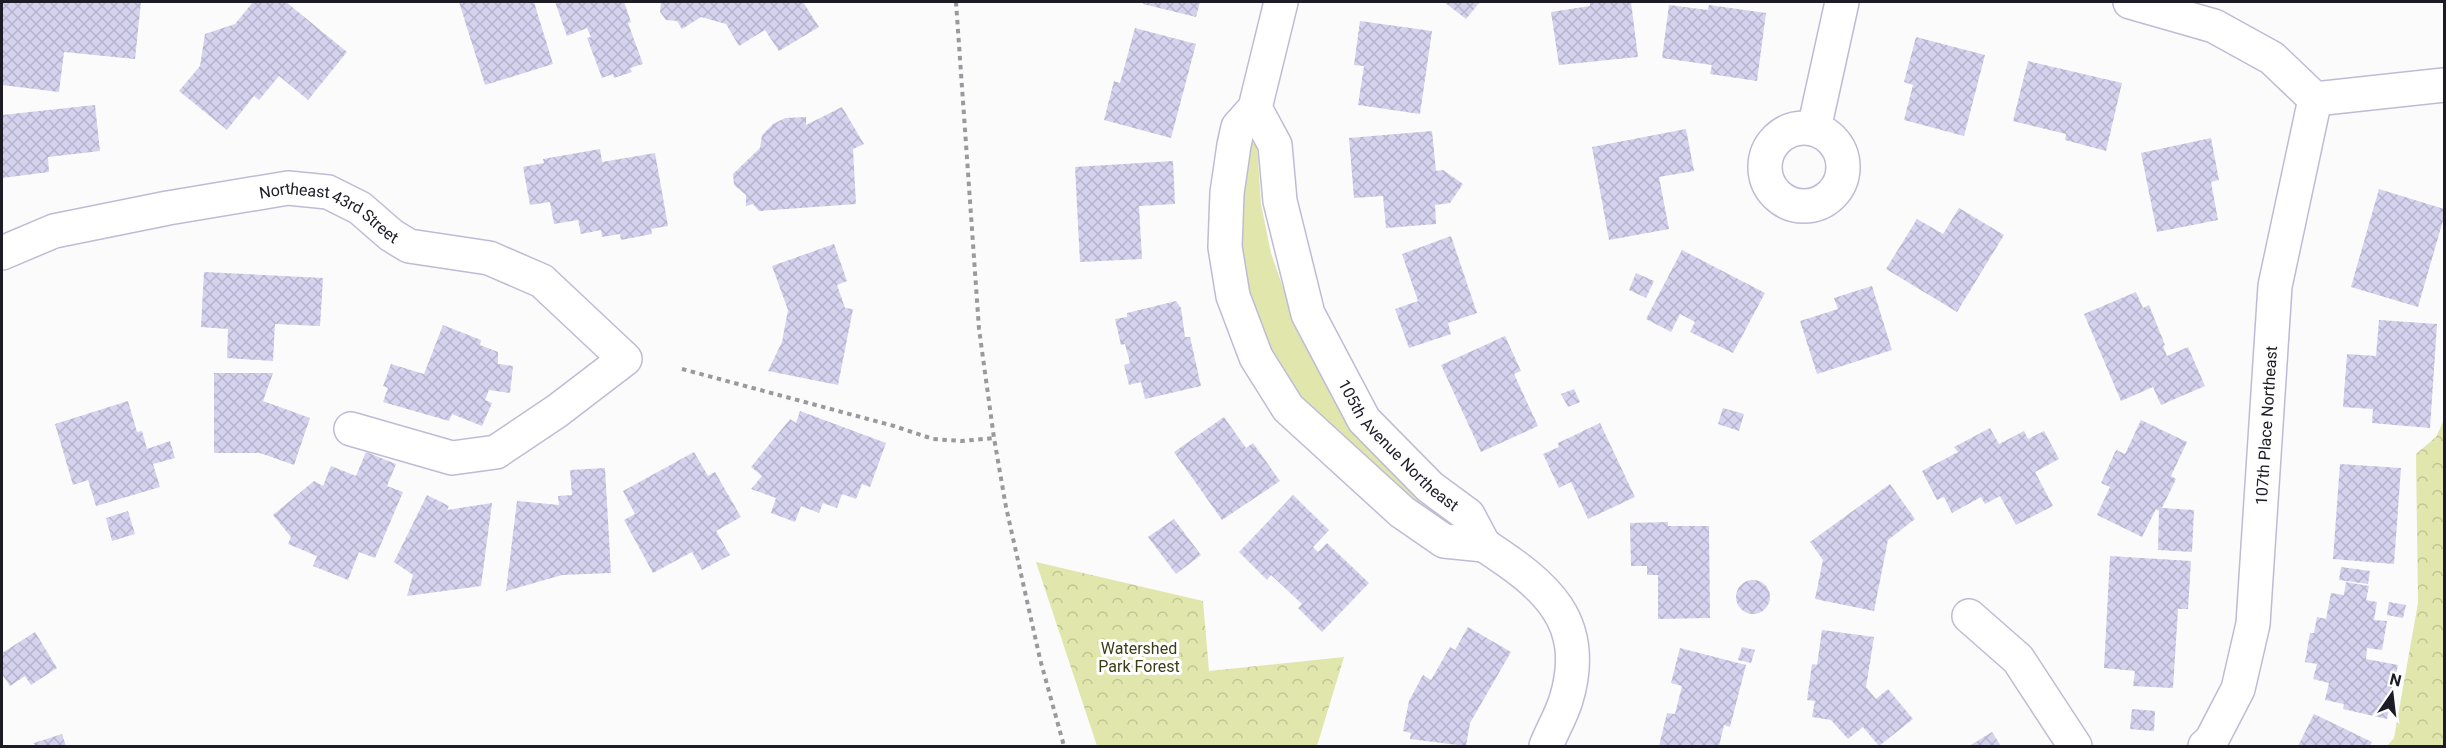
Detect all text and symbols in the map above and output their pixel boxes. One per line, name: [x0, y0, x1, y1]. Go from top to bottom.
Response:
street label: Northeast 43rd Street: [258, 178, 402, 247]
street label: 107th Place Northeast: [2251, 345, 2281, 506]
street label: 105th Avenue Northeast: [1335, 376, 1463, 515]
park label: Watershed Park Forest: [1098, 639, 1180, 676]
north arrow: [2362, 664, 2422, 724]
text: N: [2388, 669, 2403, 691]

